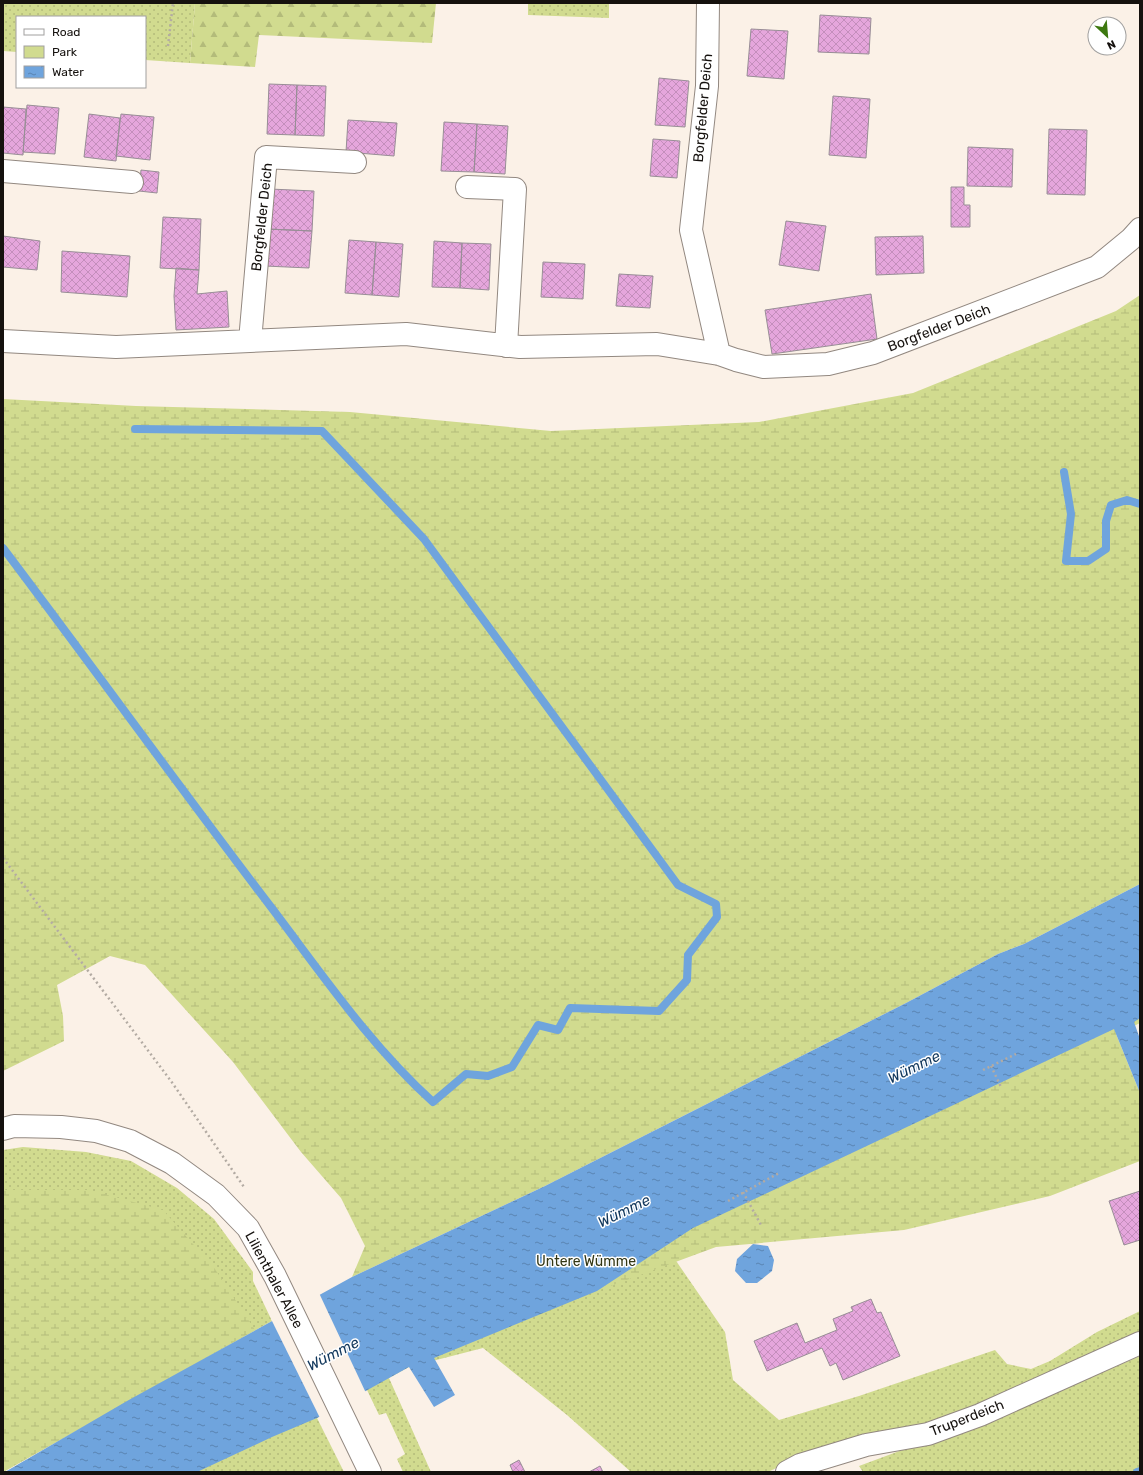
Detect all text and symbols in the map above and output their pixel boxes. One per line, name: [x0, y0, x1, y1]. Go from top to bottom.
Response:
legend: [16, 16, 146, 88]
north arrow: [1087, 16, 1127, 56]
text: Road: [52, 25, 80, 39]
text: N: [1105, 37, 1118, 52]
text: Park: [52, 45, 78, 59]
street label: Borgfelder Deich: [690, 53, 716, 163]
text: Water: [52, 65, 84, 79]
street label: Borgfelder Deich: [248, 162, 276, 272]
street label: Borgfelder Deich: [885, 301, 993, 355]
water label: Wümme: [885, 1046, 944, 1087]
water label: Wümme: [595, 1190, 654, 1231]
street label: Lilienthaler Allee: [241, 1229, 307, 1331]
park label: Untere Wümme: [536, 1253, 636, 1270]
water label: Wümme: [304, 1333, 363, 1375]
street label: Truperdeich: [928, 1396, 1006, 1440]

